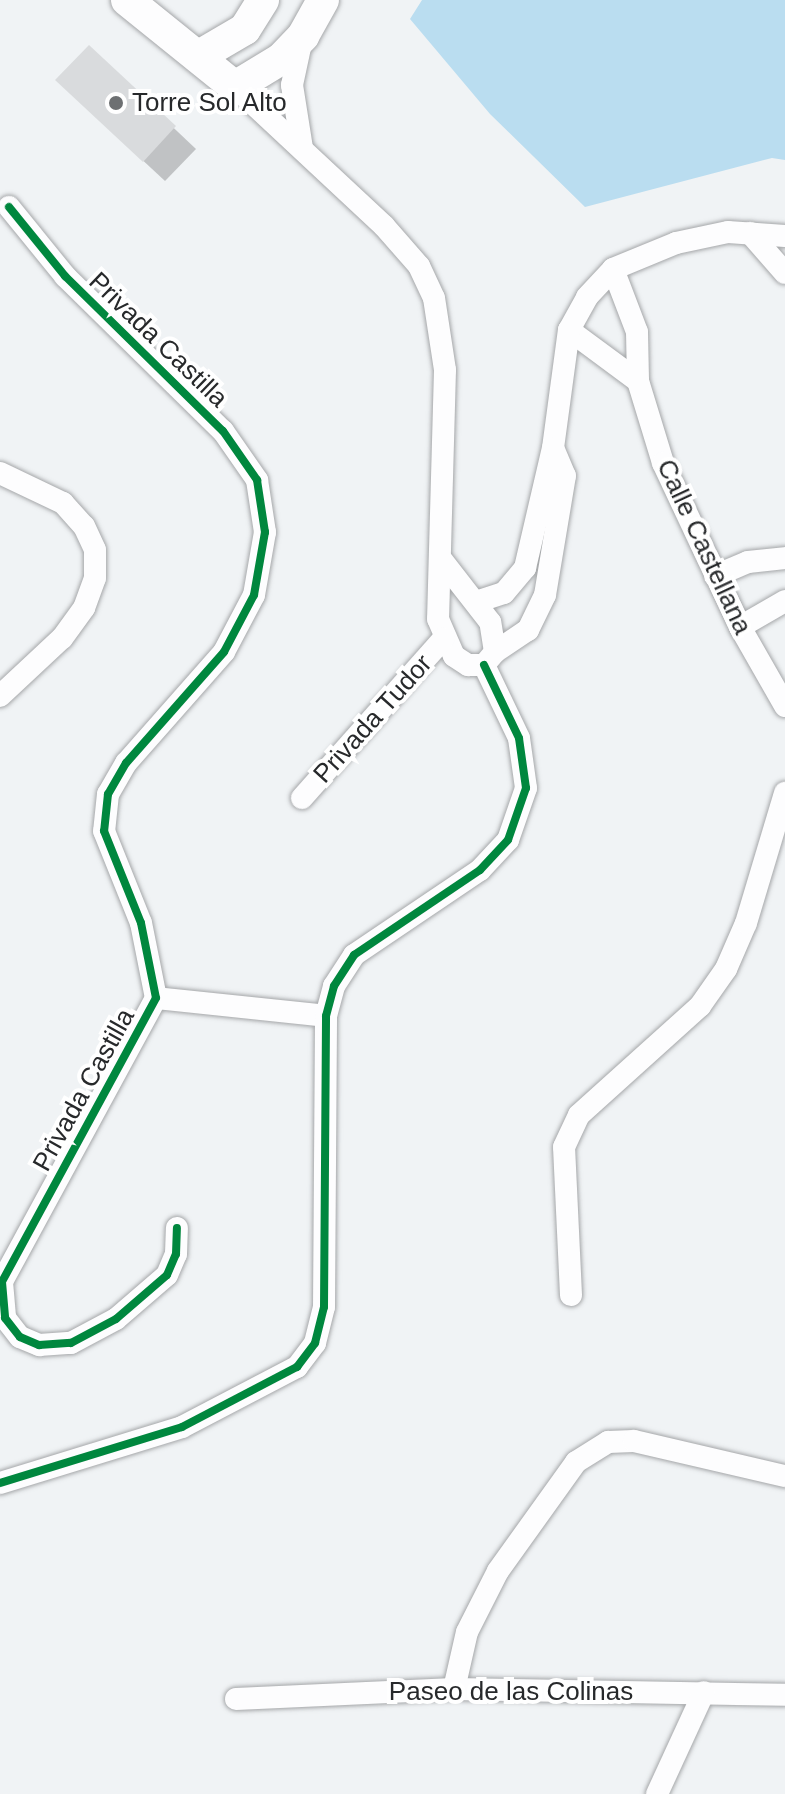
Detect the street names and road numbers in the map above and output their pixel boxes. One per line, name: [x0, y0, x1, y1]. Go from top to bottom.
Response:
street label: Privada Castilla: [82, 266, 234, 414]
street label: Calle Castellana: [650, 455, 758, 639]
street label: Privada Tudor: [307, 648, 439, 790]
street label: Privada Castilla: [27, 1003, 141, 1177]
street label: Paseo de las Colinas: [389, 1676, 633, 1708]

